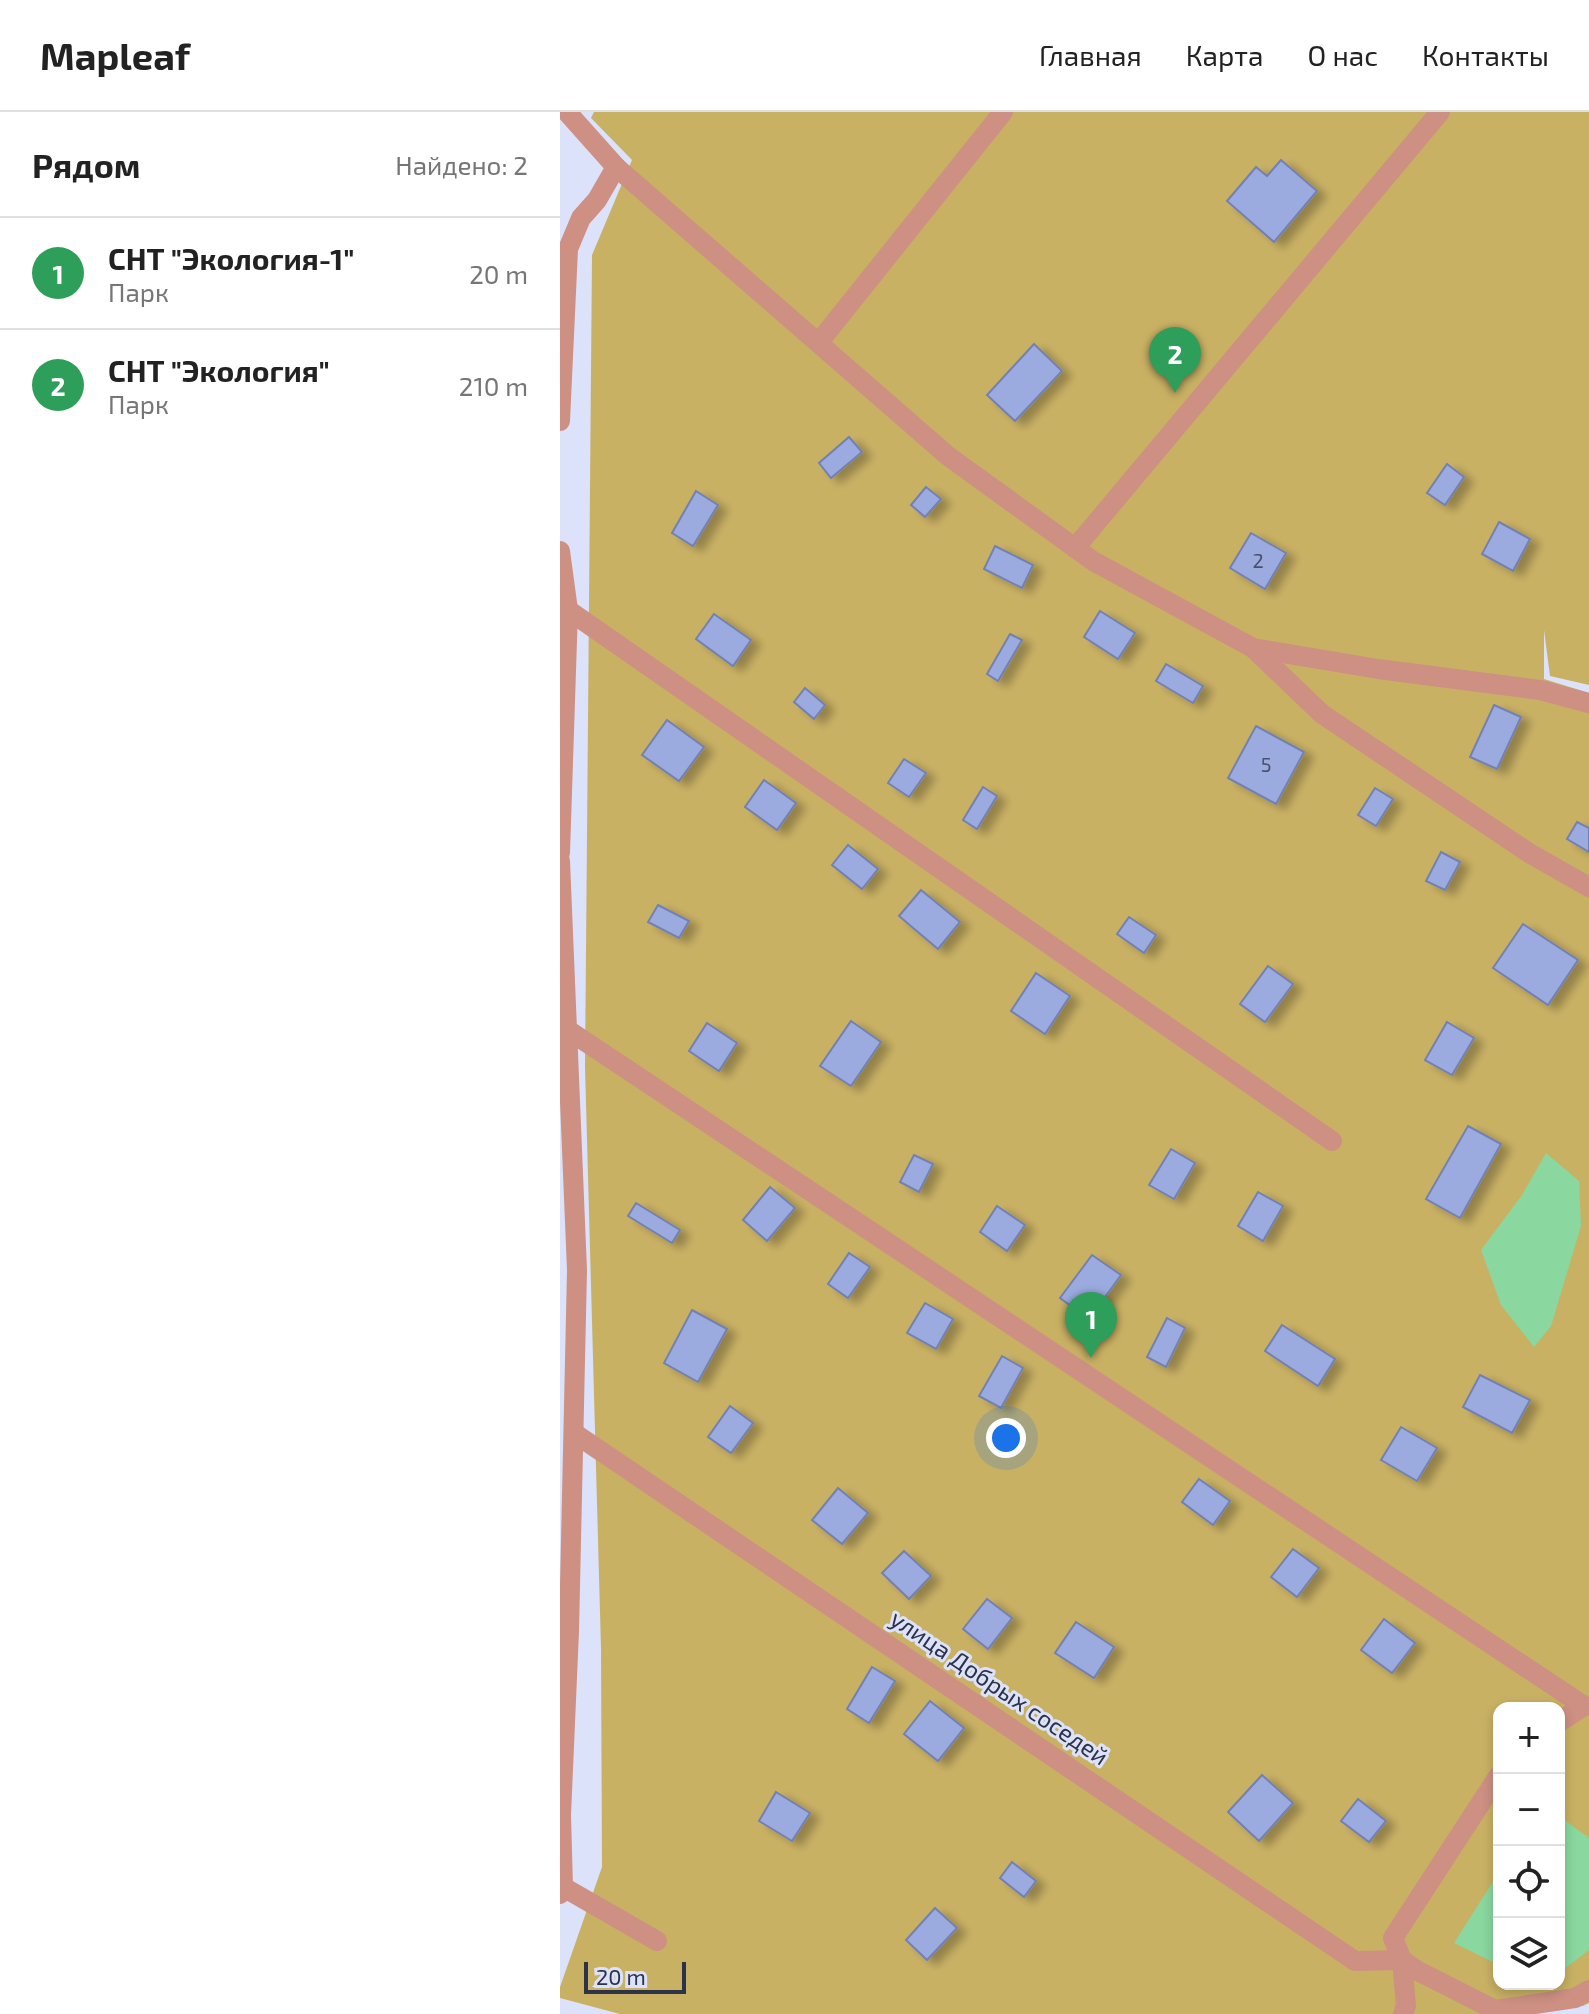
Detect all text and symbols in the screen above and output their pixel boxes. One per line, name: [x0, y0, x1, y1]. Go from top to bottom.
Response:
text: Mapleaf: [40, 32, 190, 78]
text: Главная: [1039, 38, 1142, 72]
text: Карта: [1186, 38, 1264, 72]
text: О нас: [1308, 38, 1378, 72]
text: Контакты: [1422, 38, 1549, 72]
text: Рядом: [32, 144, 140, 185]
text: Найдено: 2: [395, 149, 528, 180]
text: СНТ "Экология-1": [108, 240, 354, 276]
text: 1: [52, 258, 64, 289]
text: 20 m: [469, 258, 528, 289]
text: Парк: [108, 276, 169, 307]
pin: 2: [1149, 327, 1201, 393]
text: СНТ "Экология": [108, 352, 330, 388]
text: 2: [50, 370, 66, 401]
text: 210 m: [459, 370, 528, 401]
text: Парк: [108, 388, 169, 419]
house number: 2: [1252, 548, 1264, 572]
house number: 5: [1261, 752, 1271, 776]
pin: 1: [1065, 1292, 1117, 1358]
your location: [986, 1418, 1026, 1458]
street label: улица Добрых соседей: [885, 1603, 1114, 1771]
map controls: [1493, 1702, 1565, 1990]
button: +: [1493, 1702, 1565, 1774]
button: −: [1493, 1774, 1565, 1846]
button: locate: [1493, 1846, 1565, 1918]
button: layers: [1493, 1918, 1565, 1990]
scale bar: [584, 1958, 686, 1994]
text: 20 m: [596, 1963, 646, 1989]

